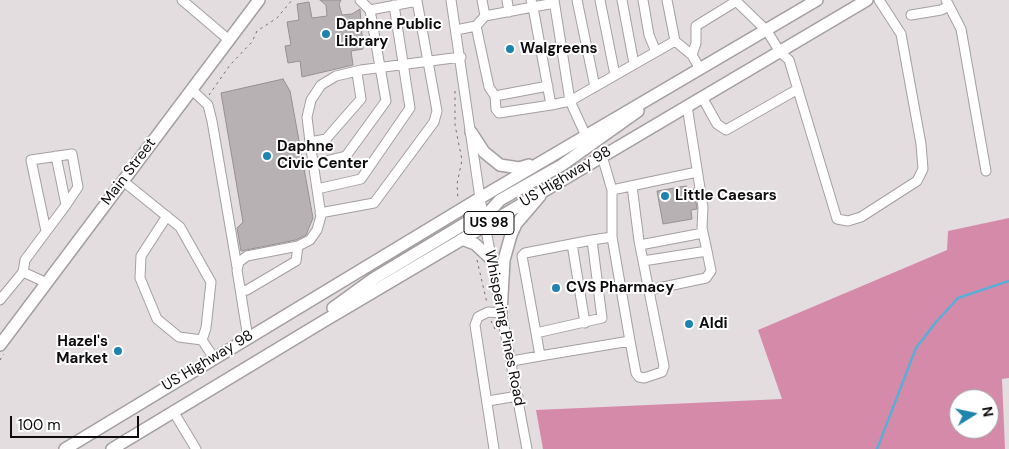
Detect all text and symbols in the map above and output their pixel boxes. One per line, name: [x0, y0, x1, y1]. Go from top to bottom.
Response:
place label: Daphne Public Library: [336, 16, 442, 51]
marker: Daphne Public Library: [320, 28, 332, 40]
place label: Walgreens: [520, 40, 597, 58]
marker: Walgreens: [504, 43, 516, 55]
street label: Main Street: [98, 135, 160, 209]
place label: Daphne Civic Center: [277, 138, 368, 173]
street label: US Highway 98: [517, 143, 615, 211]
marker: Daphne Civic Center: [261, 150, 273, 162]
place label: Little Caesars: [675, 187, 777, 205]
marker: Little Caesars: [659, 190, 671, 202]
road number: US 98: [464, 212, 514, 234]
street label: Whispering Pines Road: [480, 249, 528, 407]
place label: CVS Pharmacy: [566, 279, 674, 297]
marker: CVS Pharmacy: [550, 282, 562, 294]
place label: Aldi: [699, 315, 728, 333]
marker: Aldi: [683, 318, 695, 330]
street label: US Highway 98: [159, 327, 257, 395]
place label: Hazel's Market: [56, 333, 108, 368]
marker: Hazel's Market: [112, 345, 124, 357]
north arrow: [949, 389, 999, 439]
text: N: [978, 405, 998, 418]
scale bar: [12, 406, 141, 438]
text: 100 m: [18, 415, 61, 435]

